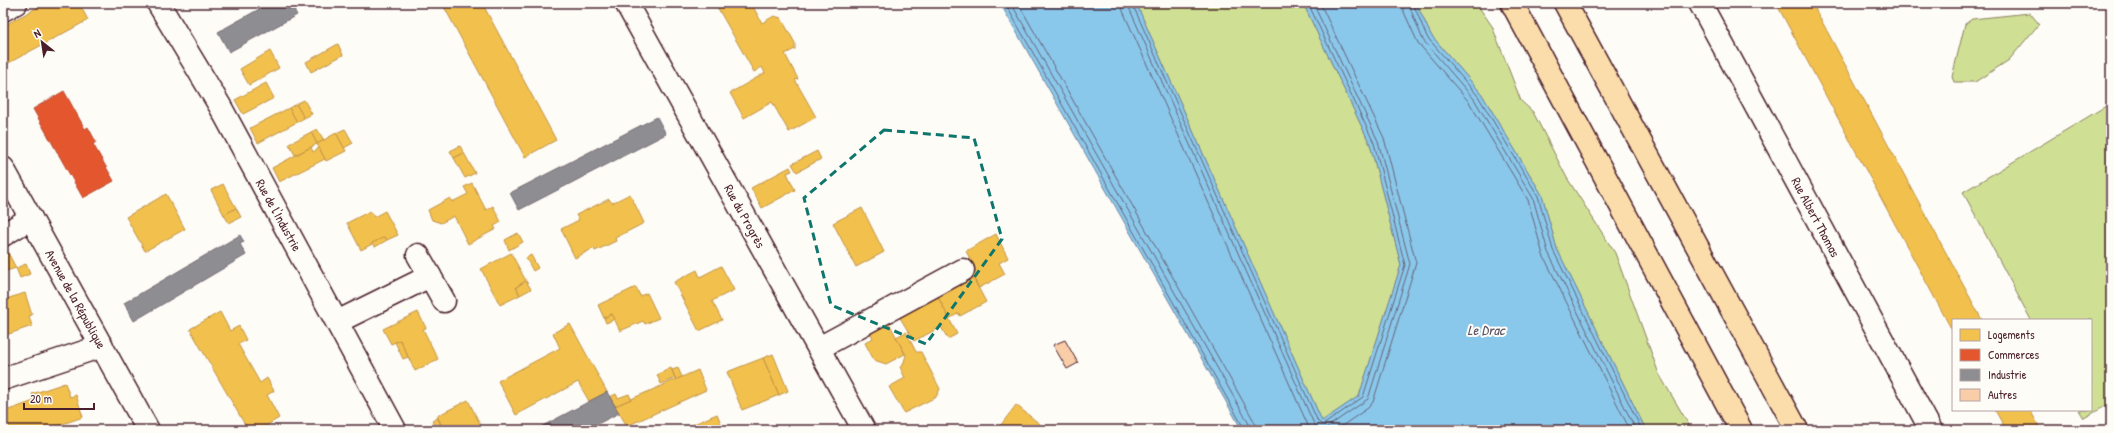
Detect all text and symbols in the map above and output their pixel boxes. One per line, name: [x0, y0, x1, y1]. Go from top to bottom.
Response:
north arrow: [22, 22, 62, 62]
text: N: [31, 26, 43, 41]
street label: Rue Albert Thomas: [1787, 174, 1845, 260]
street label: Rue de l'Industrie: [252, 176, 306, 254]
street label: Rue du Progrès: [720, 181, 770, 251]
street label: Avenue de la République: [41, 246, 111, 352]
legend: [1952, 319, 2092, 411]
water label: Le Drac: [1468, 320, 1506, 339]
text: Logements: [1988, 326, 2035, 343]
text: Commerces: [1988, 346, 2040, 363]
text: Industrie: [1988, 366, 2027, 383]
scale bar: [24, 385, 94, 411]
text: Autres: [1988, 386, 2017, 403]
text: 20 m: [30, 390, 52, 407]

